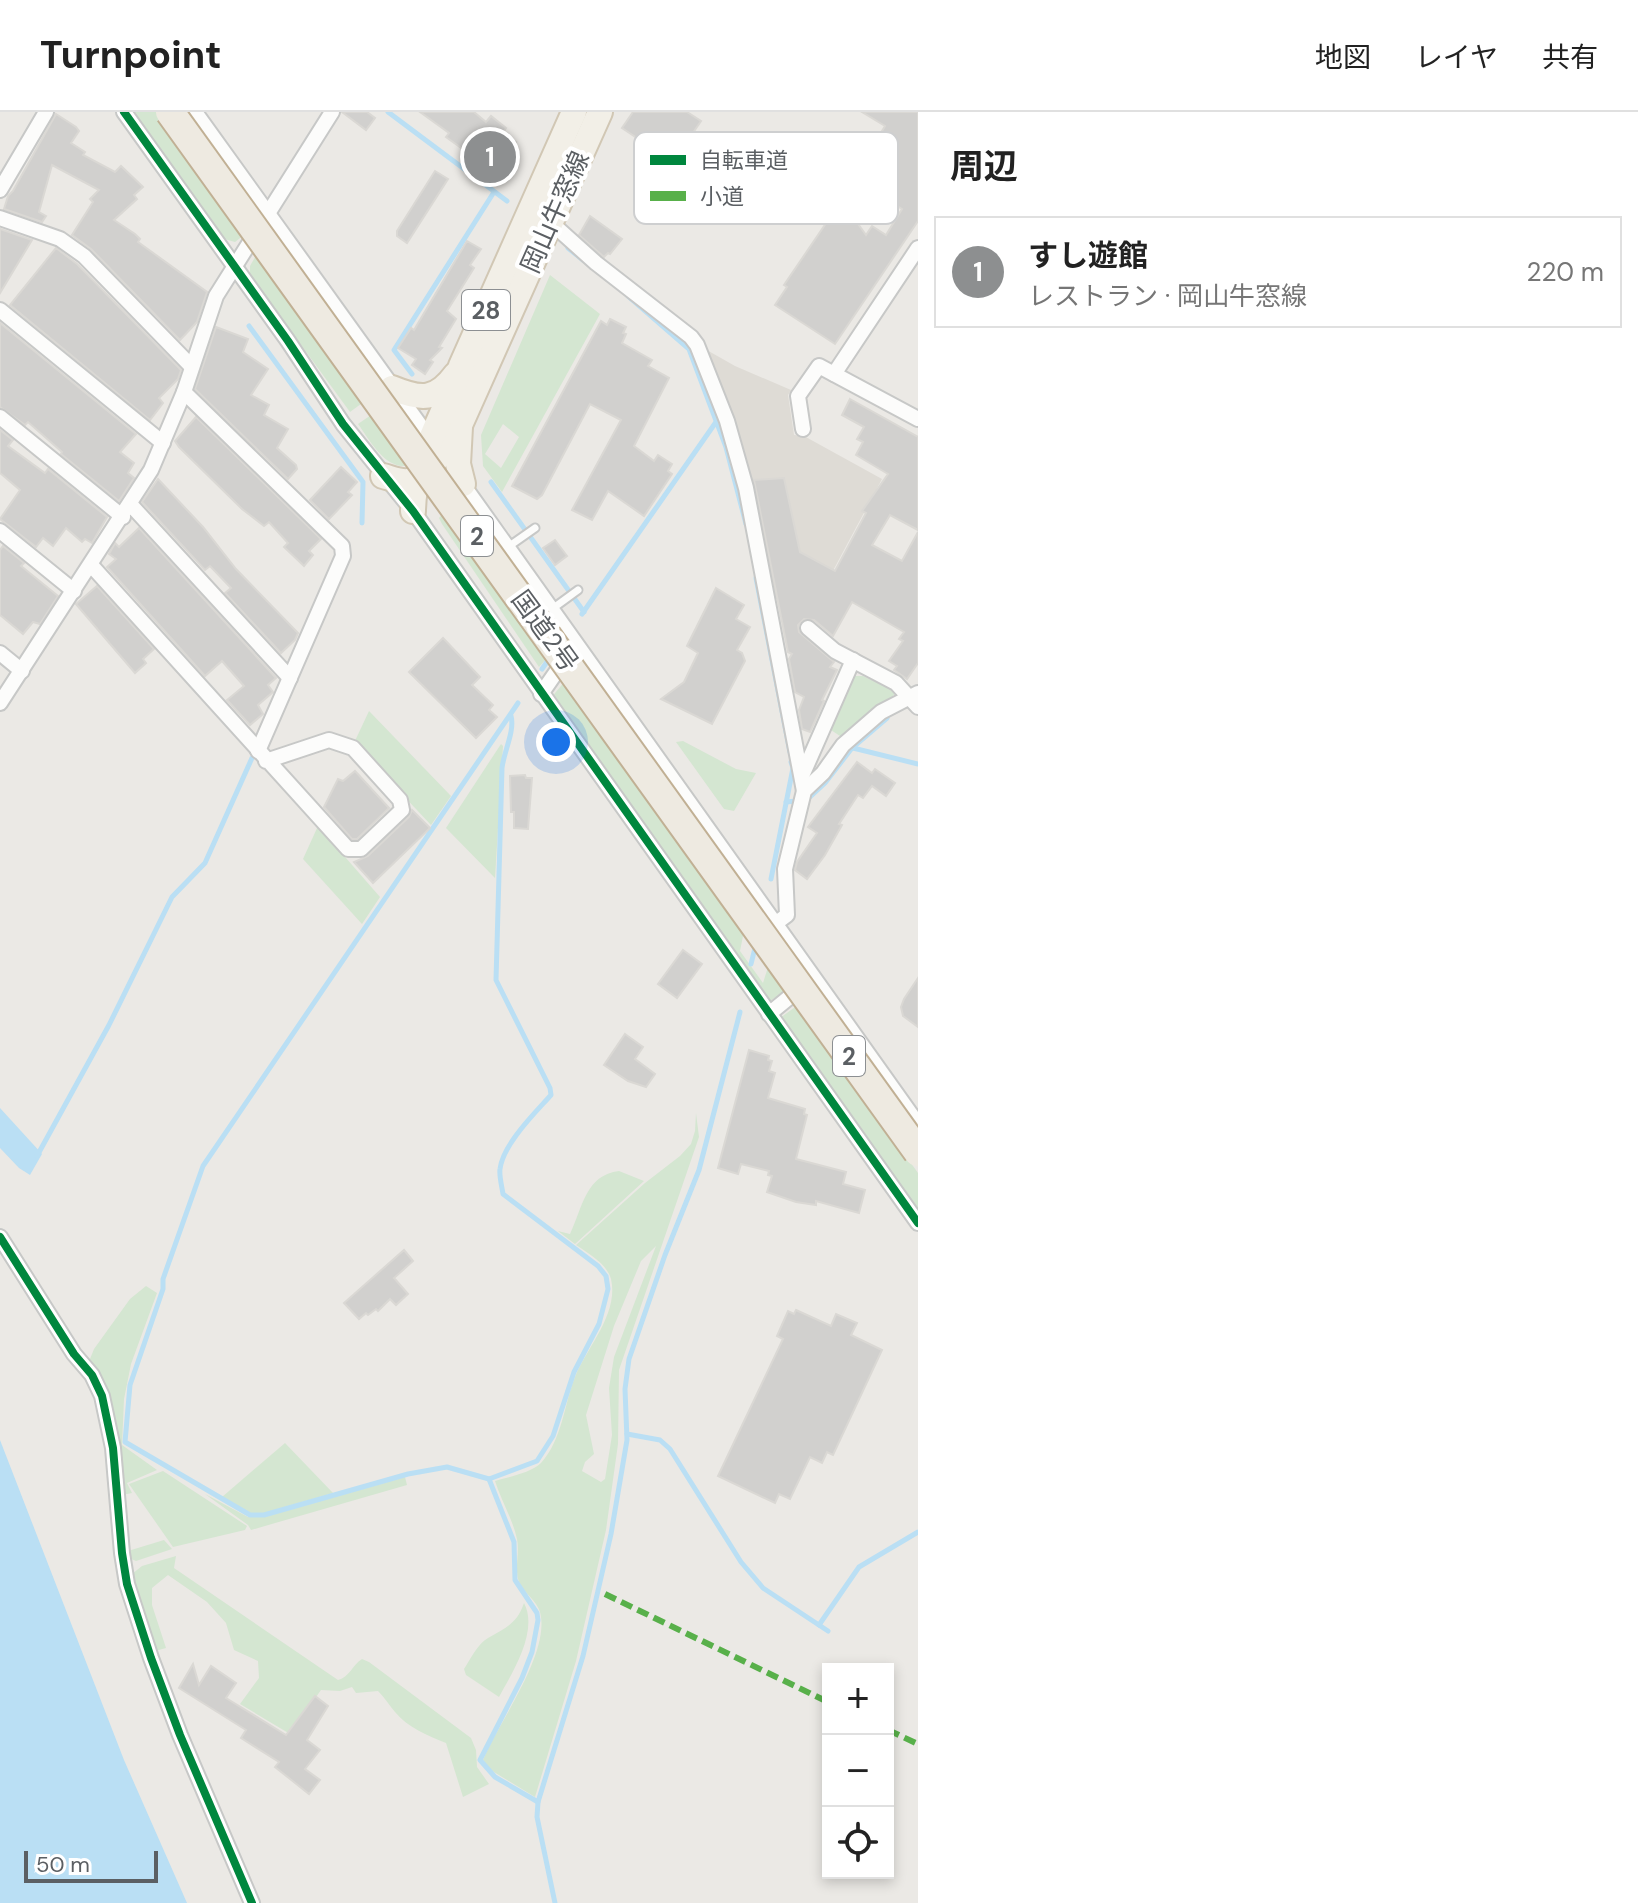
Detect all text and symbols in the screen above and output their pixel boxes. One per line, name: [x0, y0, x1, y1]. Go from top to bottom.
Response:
text: Turnpoint: [40, 30, 222, 80]
text: 地図: [1315, 39, 1371, 76]
text: レイヤ: [1415, 39, 1498, 76]
text: 共有: [1542, 39, 1598, 76]
pin: 1: [464, 127, 516, 187]
legend: [634, 132, 898, 224]
text: 周辺: [950, 144, 1018, 189]
street label: 岡山牛窓線: [513, 146, 597, 278]
text: 自転車道: [700, 146, 788, 175]
text: 小道: [700, 182, 744, 211]
text: すし遊館: [1028, 236, 1148, 275]
text: 1: [973, 255, 983, 289]
text: 220 m: [1526, 255, 1604, 289]
text: レストラン · 岡山牛窓線: [1028, 279, 1307, 313]
road number: 28: [462, 290, 510, 330]
road number: 2: [461, 516, 493, 556]
street label: 国道2号: [504, 583, 586, 679]
your location: [536, 722, 576, 762]
road number: 2: [833, 1036, 865, 1076]
map controls: [822, 1663, 894, 1879]
button: +: [822, 1663, 894, 1735]
button: −: [822, 1735, 894, 1807]
button: locate: [822, 1807, 894, 1879]
scale bar: [24, 1847, 158, 1883]
text: 50 m: [36, 1850, 90, 1879]

